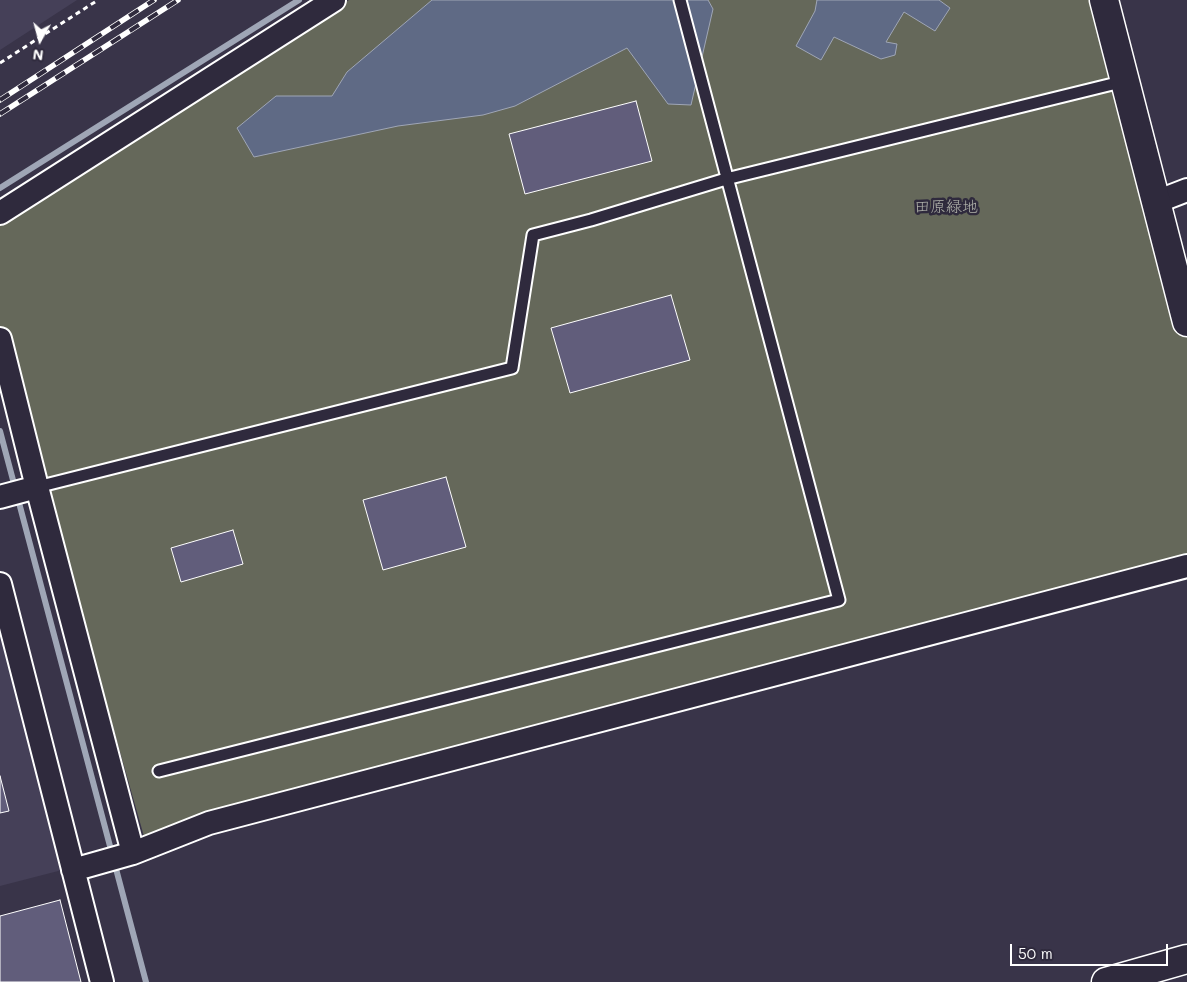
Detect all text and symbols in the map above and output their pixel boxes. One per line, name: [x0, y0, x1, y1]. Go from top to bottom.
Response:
north arrow: [15, 15, 65, 65]
text: N: [32, 45, 45, 65]
park label: 田原緑地: [914, 197, 978, 217]
scale bar: [1012, 934, 1170, 966]
text: 50 m: [1018, 943, 1053, 963]

